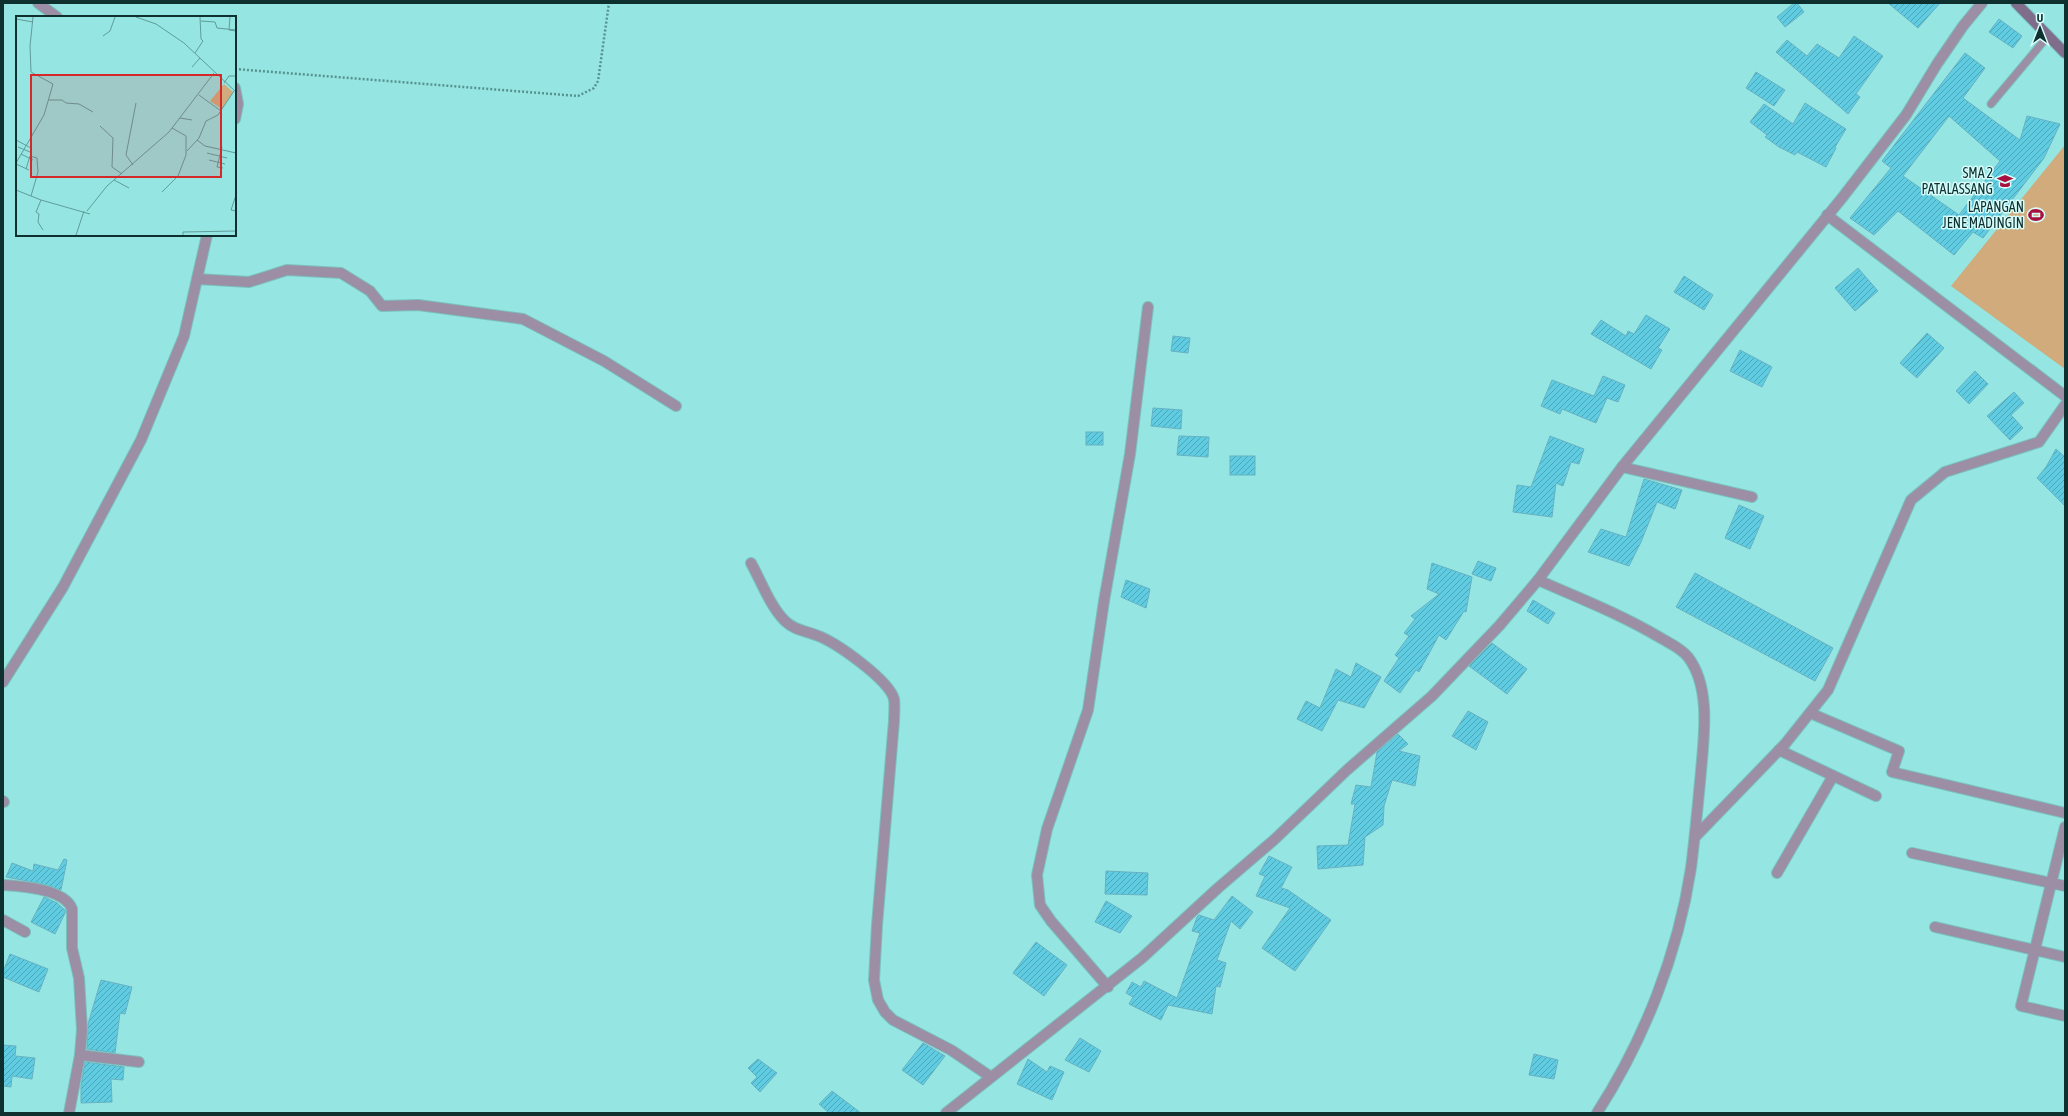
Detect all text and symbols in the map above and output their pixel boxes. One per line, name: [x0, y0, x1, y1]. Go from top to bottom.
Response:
north arrow: [2020, 8, 2060, 48]
text: U: [2037, 12, 2043, 24]
inset map: [16, 16, 236, 236]
place label: SMA 2 PATALASSANG: [1921, 165, 1993, 197]
school or university icon: SMA 2 PATALASSANG: [1996, 172, 2014, 190]
place label: LAPANGAN JENE MADINGIN: [1942, 199, 2024, 231]
sports icon: LAPANGAN JENE MADINGIN: [2027, 206, 2045, 224]

